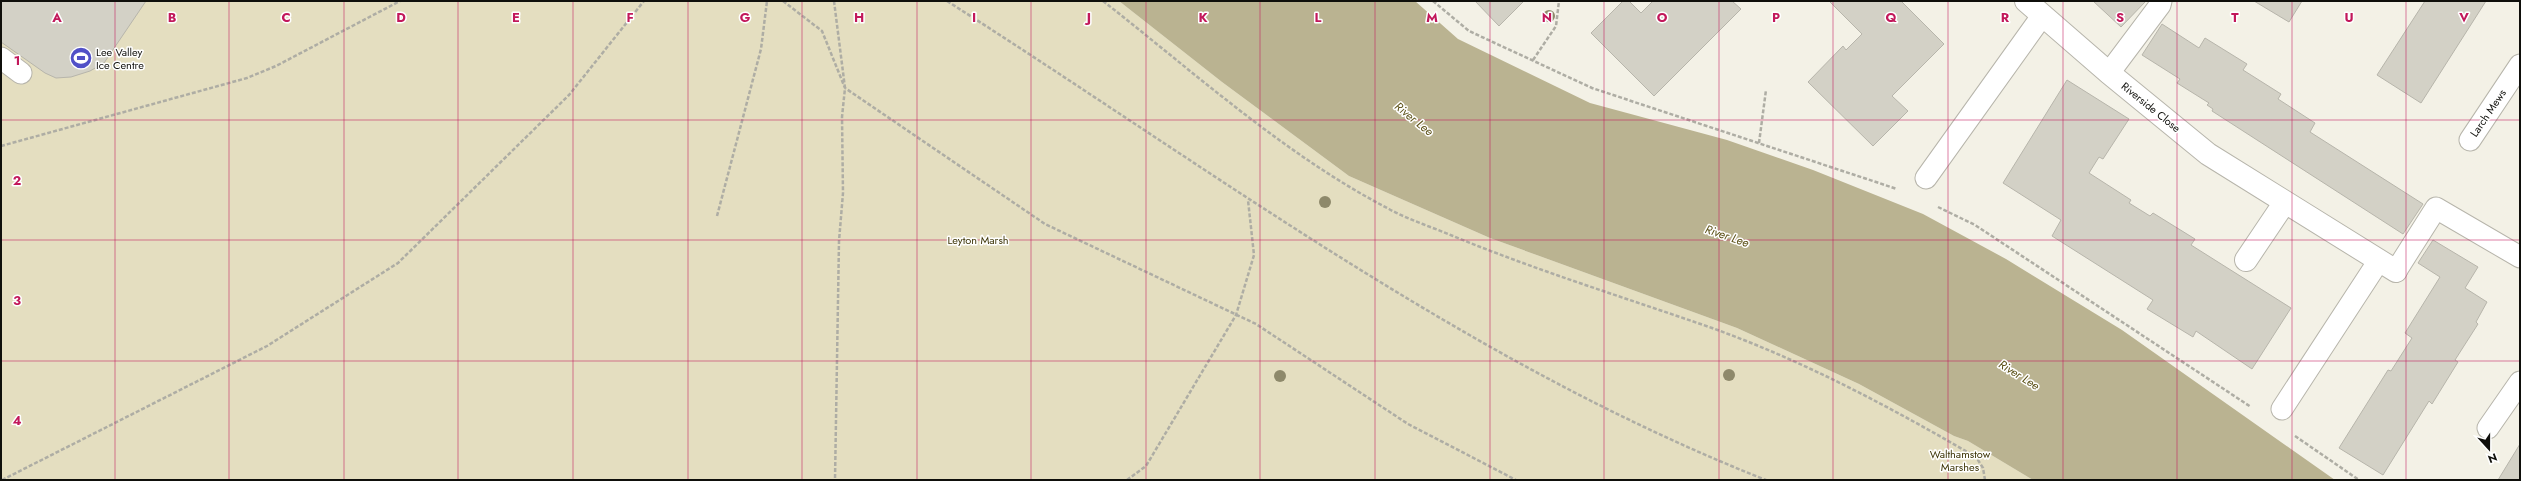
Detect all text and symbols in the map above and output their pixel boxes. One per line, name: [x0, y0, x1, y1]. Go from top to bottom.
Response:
text: A: [51, 8, 62, 27]
text: B: [168, 8, 177, 27]
text: C: [281, 8, 291, 27]
text: D: [396, 8, 406, 27]
text: E: [512, 8, 520, 27]
text: F: [626, 8, 634, 27]
text: G: [740, 8, 751, 27]
text: H: [854, 8, 864, 27]
text: I: [972, 8, 976, 27]
text: J: [1084, 8, 1091, 27]
text: K: [1198, 8, 1208, 27]
text: L: [1315, 8, 1322, 27]
text: M: [1426, 8, 1438, 27]
text: N: [1542, 8, 1552, 27]
text: O: [1657, 8, 1668, 27]
text: P: [1772, 8, 1780, 27]
text: Q: [1885, 8, 1897, 27]
text: R: [2001, 8, 2010, 27]
text: S: [2116, 8, 2124, 27]
text: T: [2231, 8, 2239, 27]
text: U: [2344, 8, 2354, 27]
text: V: [2458, 8, 2469, 27]
place label: Lee Valley Ice Centre: [96, 44, 144, 73]
sports icon: Lee Valley Ice Centre: [68, 45, 94, 71]
text: 1: [14, 51, 20, 70]
street label: Riverside Close: [2118, 78, 2184, 136]
street label: Larch Mews: [2466, 85, 2510, 140]
water label: River Lee: [1391, 98, 1437, 140]
text: 2: [13, 171, 21, 190]
water label: River Lee: [1703, 220, 1751, 252]
park label: Leyton Marsh: [947, 232, 1009, 248]
text: 3: [13, 291, 21, 310]
water label: River Lee: [1995, 355, 2043, 395]
text: 4: [12, 411, 22, 430]
north arrow: [2469, 429, 2509, 469]
park label: Walthamstow Marshes: [1930, 446, 1991, 475]
text: N: [2486, 449, 2500, 467]

